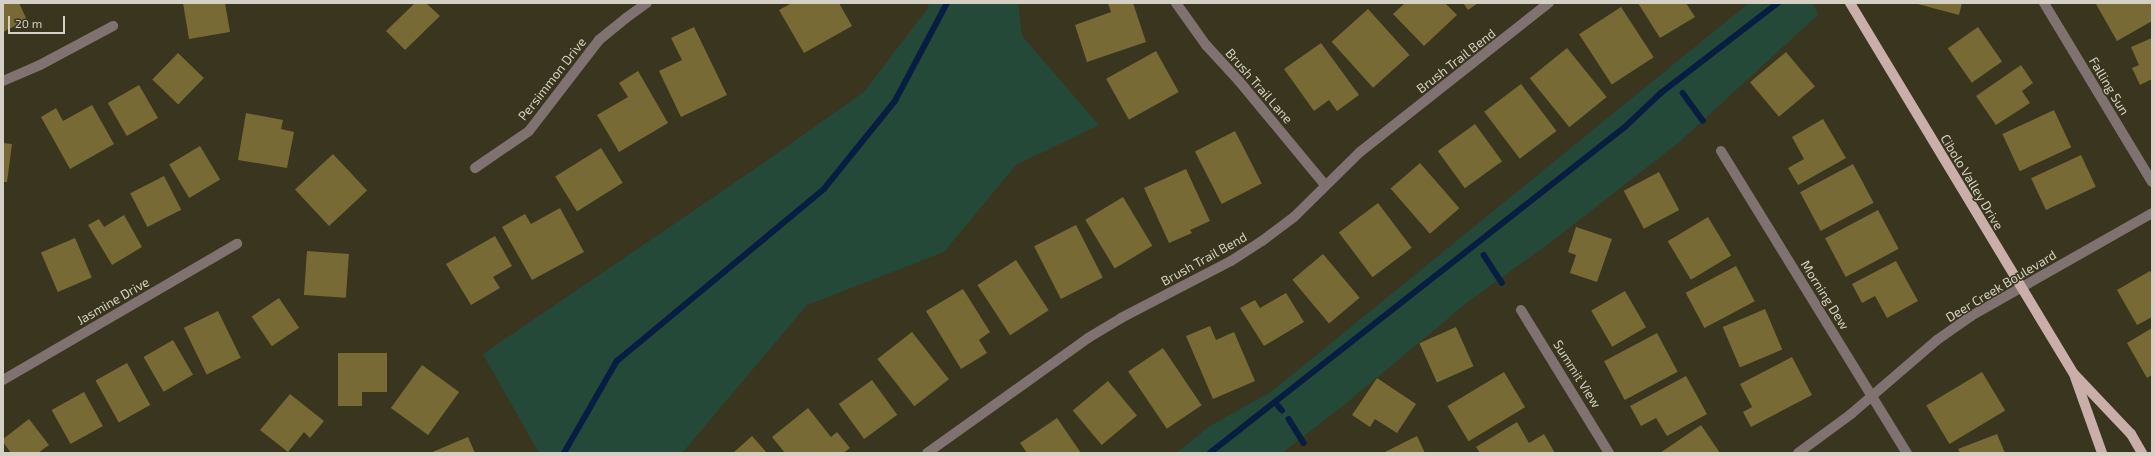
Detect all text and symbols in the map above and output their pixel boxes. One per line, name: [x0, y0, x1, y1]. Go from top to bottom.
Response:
scale bar: [10, 8, 67, 34]
text: 20 m: [15, 16, 42, 30]
street label: Brush Trail Bend: [1413, 25, 1499, 97]
street label: Persimmon Drive: [515, 34, 589, 124]
street label: Brush Trail Lane: [1222, 45, 1296, 127]
street label: Falling Sun: [2086, 54, 2132, 118]
street label: Cibolo Valley Drive: [1937, 131, 2007, 233]
street label: Brush Trail Bend: [1158, 229, 1250, 289]
street label: Deer Creek Boulevard: [1943, 247, 2059, 325]
street label: Morning Dew: [1798, 257, 1852, 333]
street label: Jasmine Drive: [74, 274, 152, 328]
street label: Summit View: [1550, 337, 1604, 411]

